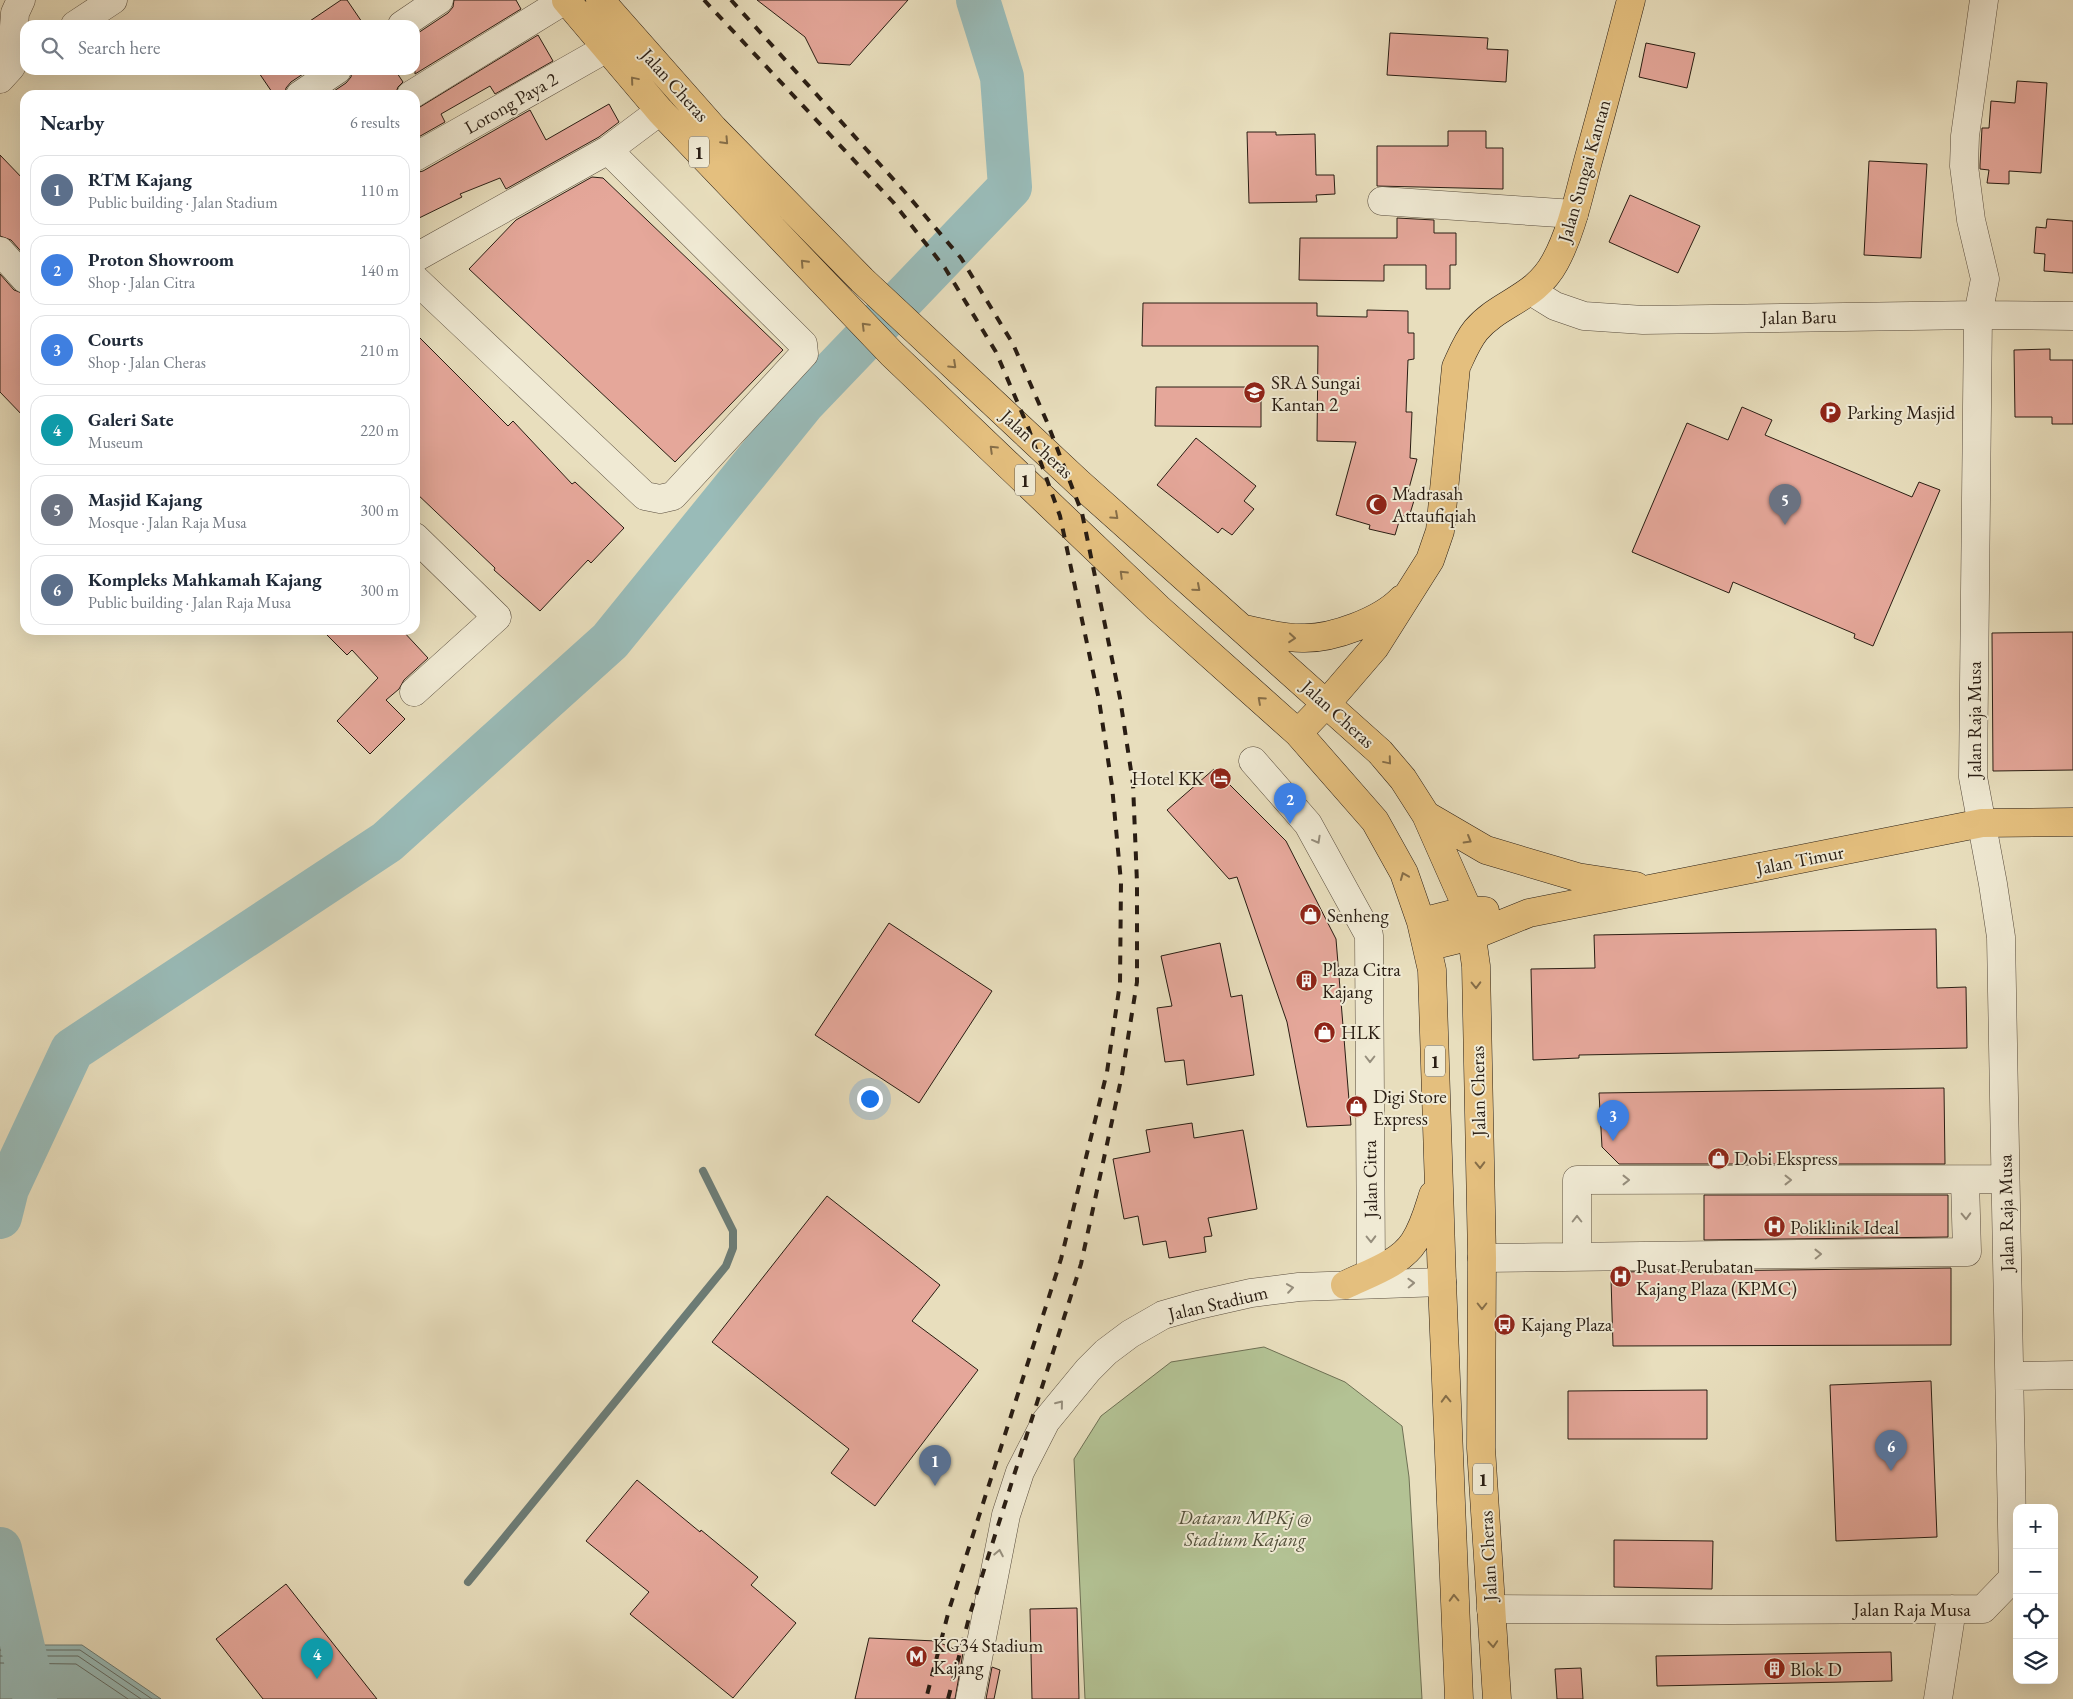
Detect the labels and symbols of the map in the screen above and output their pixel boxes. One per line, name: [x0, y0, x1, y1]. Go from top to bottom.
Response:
street label: Jalan Cheras: [634, 41, 715, 127]
street label: Lorong Paya 2: [460, 66, 562, 140]
one-way arrow: [631, 77, 639, 86]
street label: Jalan Sungai Kantan: [1551, 97, 1616, 247]
one-way arrow: [719, 135, 728, 144]
road number: 1: [689, 136, 709, 168]
one-way arrow: [801, 260, 810, 269]
street label: Jalan Baru: [1759, 304, 1837, 330]
one-way arrow: [861, 323, 870, 332]
one-way arrow: [948, 359, 957, 368]
place label: SRA Sungai Kantan 2: [1271, 370, 1361, 417]
school or university icon: SRA Sungai Kantan 2: [1243, 381, 1267, 405]
parking icon: Parking Masjid: [1819, 400, 1843, 424]
place label: Parking Masjid: [1847, 400, 1956, 425]
street label: Jalan Cheras: [994, 403, 1079, 484]
one-way arrow: [989, 446, 998, 455]
road number: 1: [1015, 464, 1035, 496]
place label: Madrasah Attaufiqiah: [1391, 481, 1477, 528]
pin: 5: [1769, 484, 1801, 525]
mosque icon: Madrasah Attaufiqiah: [1364, 492, 1388, 516]
one-way arrow: [1110, 510, 1119, 519]
one-way arrow: [1119, 571, 1128, 580]
one-way arrow: [1192, 582, 1201, 591]
one-way arrow: [1288, 632, 1296, 643]
street label: Jalan Raja Musa: [1962, 661, 1987, 781]
street label: Jalan Cheras: [1294, 673, 1380, 754]
one-way arrow: [1258, 697, 1267, 706]
one-way arrow: [1382, 755, 1390, 764]
place label: Hotel KK: [1132, 766, 1205, 791]
hotel icon: Hotel KK: [1208, 766, 1232, 790]
pin: 2: [1274, 783, 1306, 824]
one-way arrow: [1463, 833, 1472, 843]
one-way arrow: [1310, 834, 1320, 843]
street label: Jalan Timur: [1752, 839, 1846, 881]
one-way arrow: [1400, 872, 1411, 881]
shop icon: Senheng: [1299, 903, 1323, 927]
place label: Senheng: [1327, 903, 1390, 928]
place label: Plaza Citra Kajang: [1322, 957, 1401, 1004]
building icon: Plaza Citra Kajang: [1294, 968, 1318, 992]
one-way arrow: [1471, 982, 1481, 989]
shop icon: HLK: [1313, 1020, 1337, 1044]
place label: HLK: [1341, 1020, 1381, 1045]
street label: Jalan Cheras: [1465, 1045, 1491, 1139]
road number: 1: [1425, 1046, 1445, 1076]
one-way arrow: [1365, 1056, 1375, 1063]
place label: Digi Store Express: [1373, 1084, 1447, 1131]
your location: [857, 1086, 883, 1112]
shop icon: Digi Store Express: [1345, 1095, 1369, 1119]
pin: 3: [1597, 1100, 1629, 1141]
street label: Jalan Citra: [1357, 1139, 1383, 1220]
shop icon: Dobi Ekspress: [1706, 1146, 1730, 1170]
place label: Dobi Ekspress: [1734, 1146, 1838, 1171]
street label: Jalan Raja Musa: [1992, 1154, 2020, 1274]
one-way arrow: [1475, 1162, 1485, 1169]
one-way arrow: [1622, 1175, 1630, 1185]
one-way arrow: [1785, 1175, 1793, 1185]
one-way arrow: [1960, 1212, 1971, 1220]
one-way arrow: [1572, 1214, 1582, 1222]
hospital icon: Poliklinik Ideal: [1762, 1215, 1786, 1239]
place label: Poliklinik Ideal: [1790, 1215, 1899, 1240]
one-way arrow: [1366, 1236, 1376, 1243]
one-way arrow: [1815, 1249, 1823, 1259]
place label: Pusat Perubatan Kajang Plaza (KPMC): [1636, 1254, 1797, 1301]
hospital icon: Pusat Perubatan Kajang Plaza (KPMC): [1608, 1265, 1632, 1289]
one-way arrow: [1408, 1278, 1415, 1288]
street label: Jalan Stadium: [1164, 1279, 1270, 1327]
one-way arrow: [1286, 1283, 1294, 1294]
one-way arrow: [1477, 1303, 1487, 1311]
bus stop icon: Kajang Plaza: [1493, 1312, 1517, 1336]
place label: Kajang Plaza: [1521, 1312, 1613, 1337]
one-way arrow: [1441, 1394, 1452, 1402]
one-way arrow: [1054, 1401, 1063, 1410]
pin: 6: [1875, 1430, 1907, 1471]
pin: 1: [919, 1445, 951, 1486]
road number: 1: [1473, 1464, 1493, 1495]
park label: Dataran MPKj @ Stadium Kajang: [1177, 1505, 1312, 1552]
street label: Jalan Cheras: [1473, 1510, 1503, 1604]
one-way arrow: [993, 1548, 1004, 1557]
one-way arrow: [1448, 1594, 1459, 1602]
street label: Jalan Raja Musa: [1851, 1597, 1971, 1622]
place label: KG34 Stadium Kajang: [933, 1633, 1043, 1680]
pin: 4: [301, 1638, 333, 1679]
one-way arrow: [1488, 1640, 1499, 1648]
metro station icon: KG34 Stadium Kajang: [905, 1644, 929, 1668]
building icon: Blok D: [1762, 1657, 1786, 1681]
place label: Blok D: [1790, 1657, 1842, 1682]

